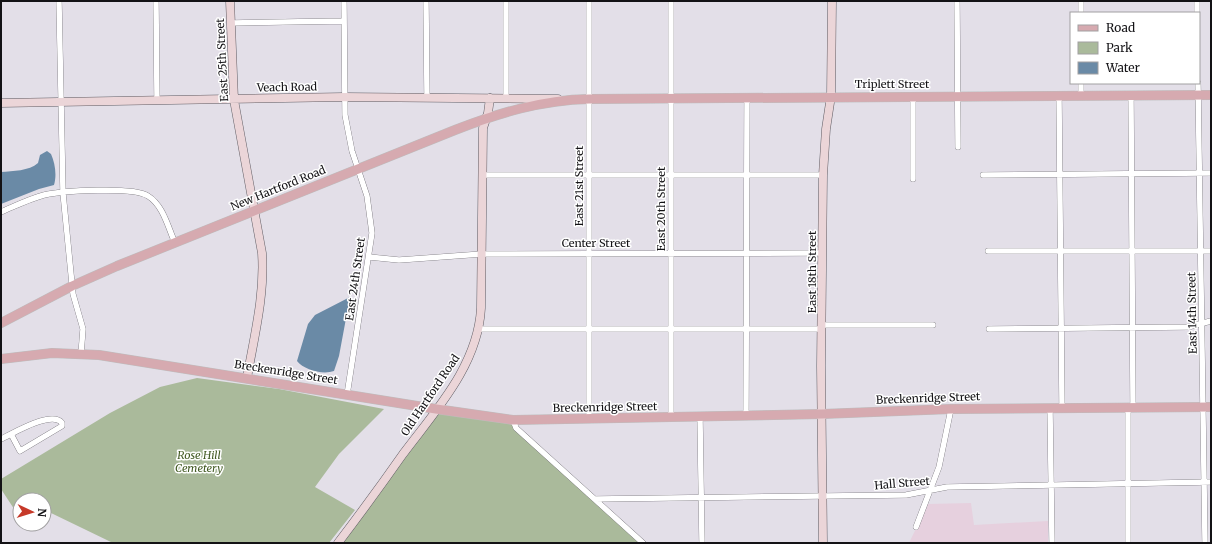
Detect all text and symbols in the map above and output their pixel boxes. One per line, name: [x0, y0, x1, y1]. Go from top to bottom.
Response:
legend: [1070, 12, 1200, 84]
street label: East 25th Street: [213, 17, 231, 102]
text: Road: [1106, 20, 1135, 35]
text: Park: [1106, 40, 1133, 55]
text: Water: [1105, 60, 1141, 75]
street label: Triplett Street: [855, 77, 930, 91]
street label: Veach Road: [256, 79, 318, 95]
street label: East 21st Street: [572, 145, 586, 226]
street label: New Hartford Road: [228, 162, 328, 213]
street label: East 20th Street: [654, 166, 668, 251]
street label: East 18th Street: [805, 230, 819, 313]
street label: East 24th Street: [342, 236, 368, 322]
street label: Center Street: [562, 236, 631, 250]
street label: East 14th Street: [1184, 271, 1200, 354]
street label: Old Hartford Road: [398, 351, 463, 438]
street label: Breckenridge Street: [233, 357, 339, 387]
street label: Breckenridge Street: [876, 389, 981, 407]
street label: Breckenridge Street: [553, 399, 658, 415]
park label: Rose Hill Cemetery: [175, 448, 223, 475]
street label: Hall Street: [874, 474, 931, 492]
north arrow: [12, 492, 52, 532]
text: N: [35, 508, 49, 518]

